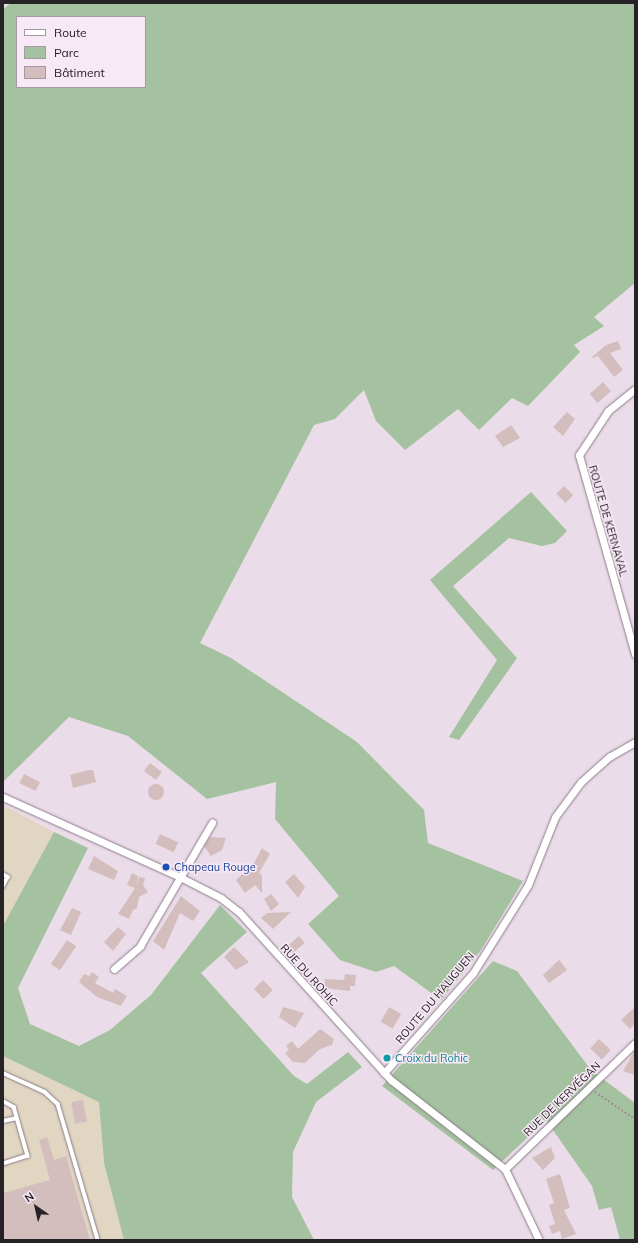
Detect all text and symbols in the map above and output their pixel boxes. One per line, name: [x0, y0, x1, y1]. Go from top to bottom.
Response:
legend: [16, 16, 146, 88]
text: Route: [54, 25, 87, 40]
text: Parc: [54, 45, 79, 60]
text: Bâtiment: [54, 65, 105, 80]
street label: ROUTE DE KERNAVAL: [586, 464, 630, 578]
place label: Chapeau Rouge: [174, 860, 256, 874]
marker: Chapeau Rouge: [161, 862, 171, 872]
street label: RUE DU ROHIC: [278, 941, 340, 1009]
street label: ROUTE DU HALIGUEN: [393, 950, 477, 1046]
place label: Croix du Rohic: [395, 1051, 468, 1065]
marker: Croix du Rohic: [382, 1053, 392, 1063]
street label: RUE DE KERVÉGAN: [521, 1059, 603, 1139]
north arrow: [16, 1187, 56, 1227]
text: N: [22, 1189, 37, 1205]

